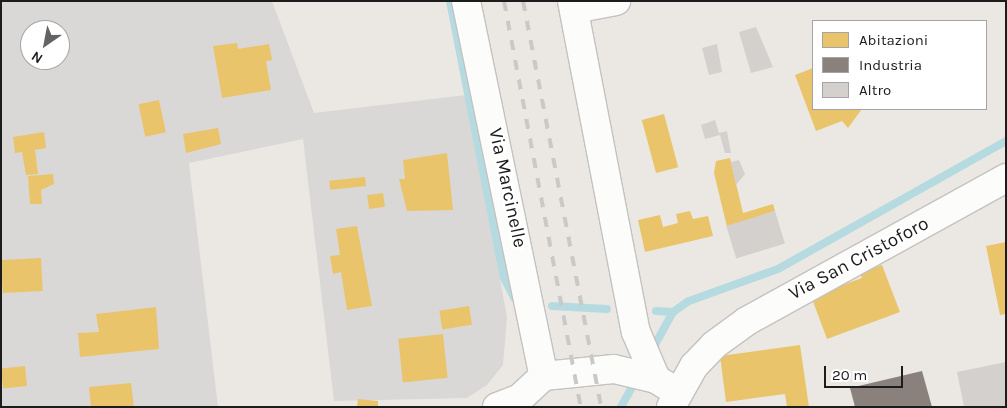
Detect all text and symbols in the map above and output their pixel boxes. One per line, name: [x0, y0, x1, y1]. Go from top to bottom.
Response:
north arrow: [20, 20, 70, 70]
legend: [812, 20, 987, 110]
text: Abitazioni: [859, 31, 928, 49]
text: N: [28, 47, 46, 67]
text: Industria: [859, 56, 922, 74]
text: Altro: [859, 81, 891, 99]
street label: Via Marcinelle: [483, 126, 531, 250]
street label: Via San Cristoforo: [785, 213, 933, 305]
scale bar: [827, 356, 906, 388]
text: 20 m: [832, 366, 867, 384]

